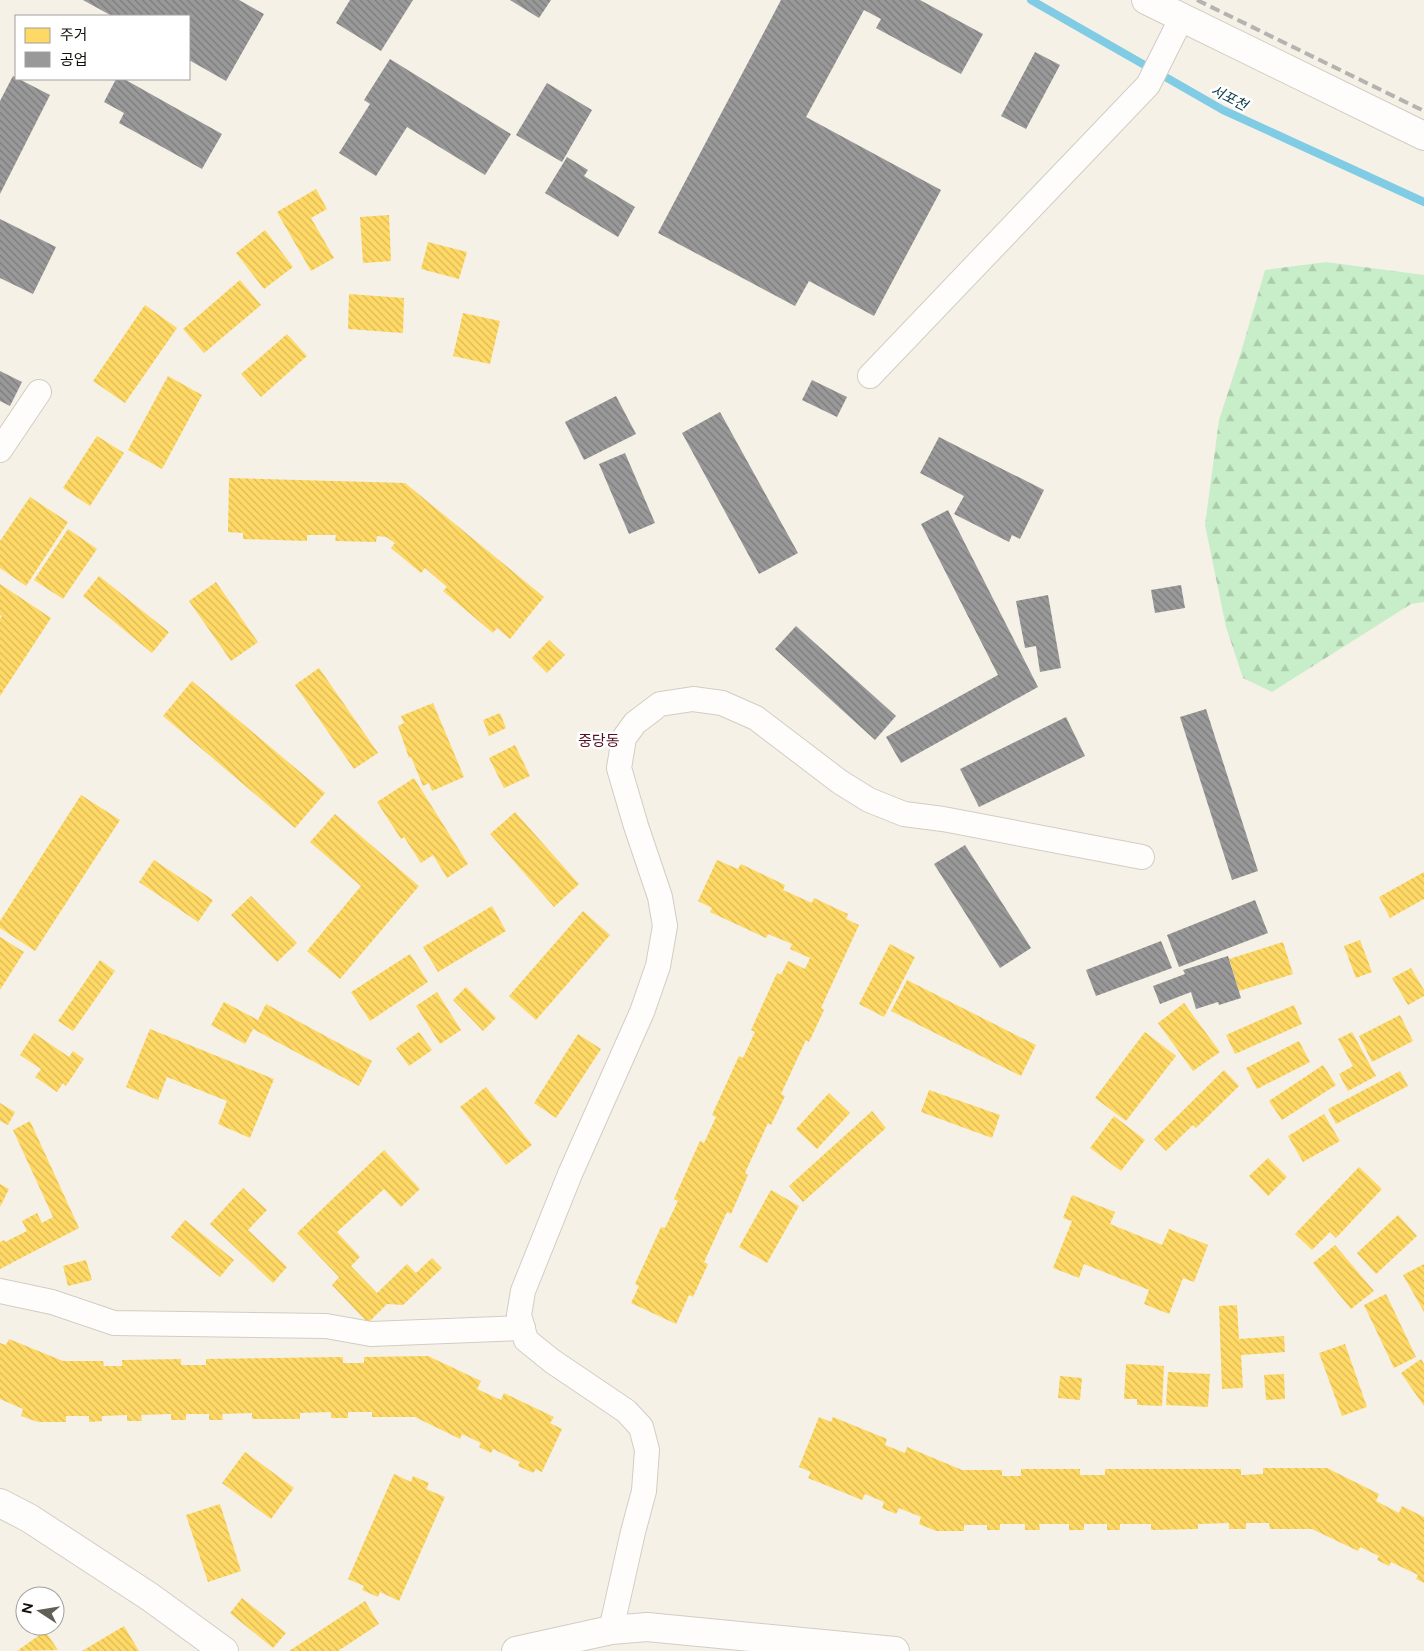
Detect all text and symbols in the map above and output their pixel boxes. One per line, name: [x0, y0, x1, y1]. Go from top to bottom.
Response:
legend: [15, 15, 190, 80]
text: 주거: [60, 26, 88, 44]
text: 공업: [60, 51, 88, 69]
water label: 서포천: [1208, 82, 1251, 115]
district label: 중당동: [578, 732, 620, 750]
north arrow: [15, 1586, 65, 1636]
text: N: [18, 1601, 37, 1615]

